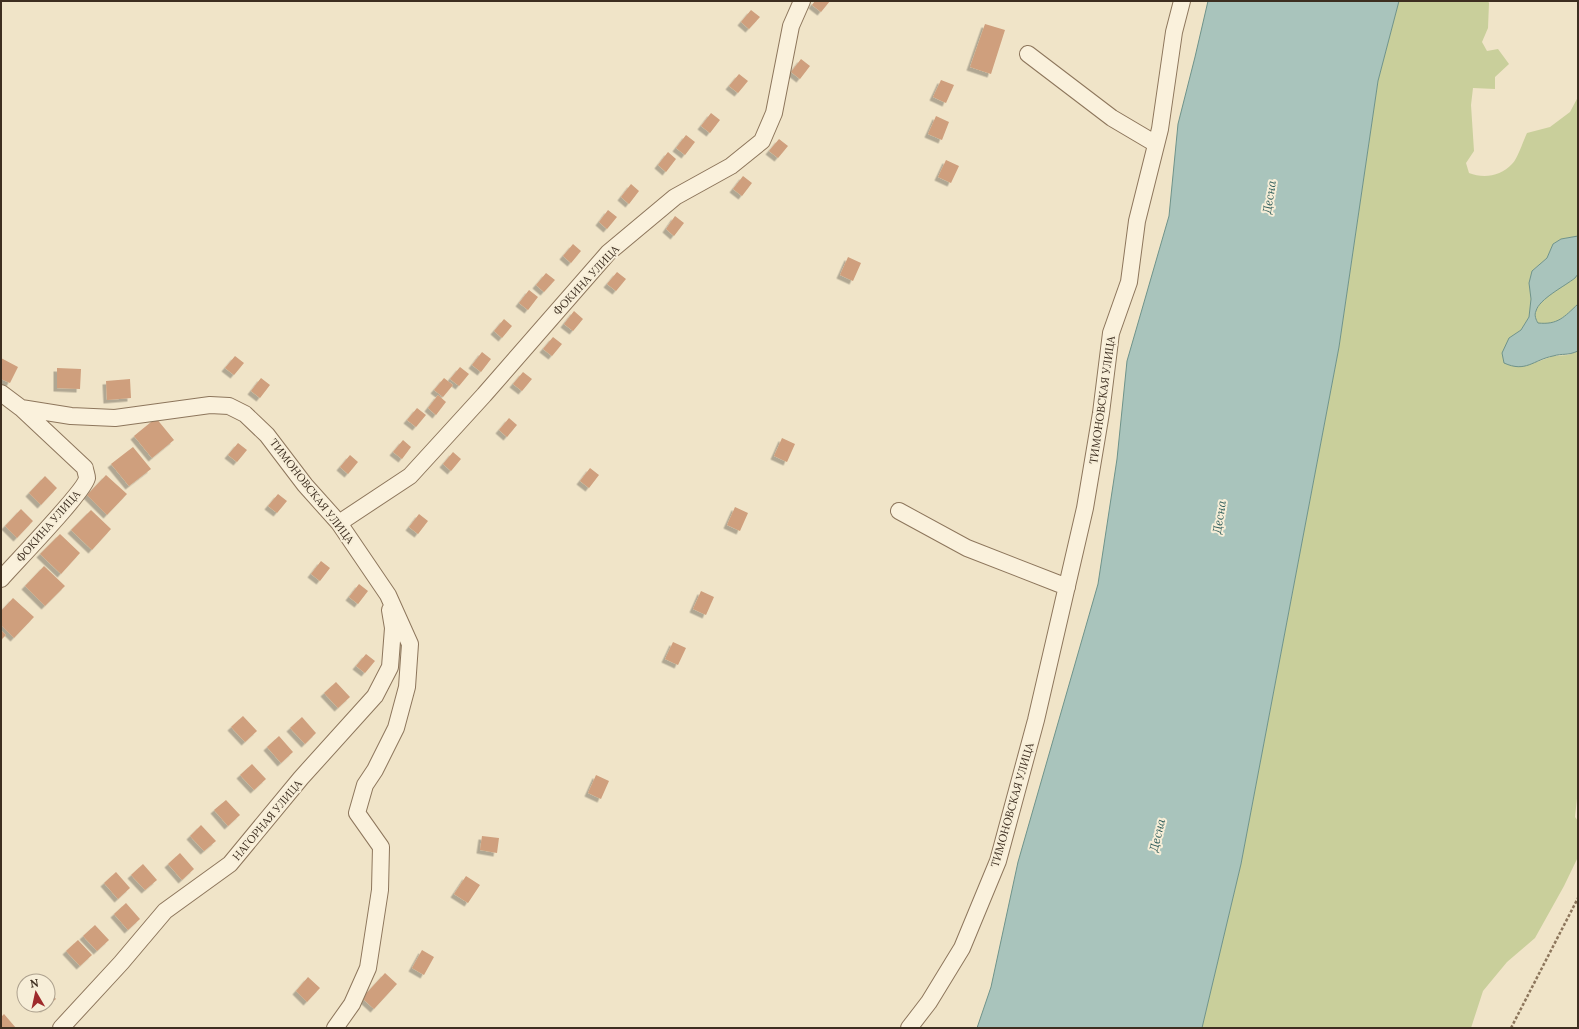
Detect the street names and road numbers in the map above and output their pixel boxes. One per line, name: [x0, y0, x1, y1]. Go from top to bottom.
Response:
street label: ФОКИНА УЛИЦА: [550, 241, 623, 318]
street label: ТИМОНОВСКАЯ УЛИЦА: [1086, 334, 1118, 465]
street label: ТИМОНОВСКАЯ УЛИЦА: [267, 436, 358, 547]
street label: ФОКИНА УЛИЦА: [13, 486, 84, 565]
street label: ТИМОНОВСКАЯ УЛИЦА: [987, 740, 1037, 869]
street label: НАГОРНАЯ УЛИЦА: [229, 776, 305, 863]

